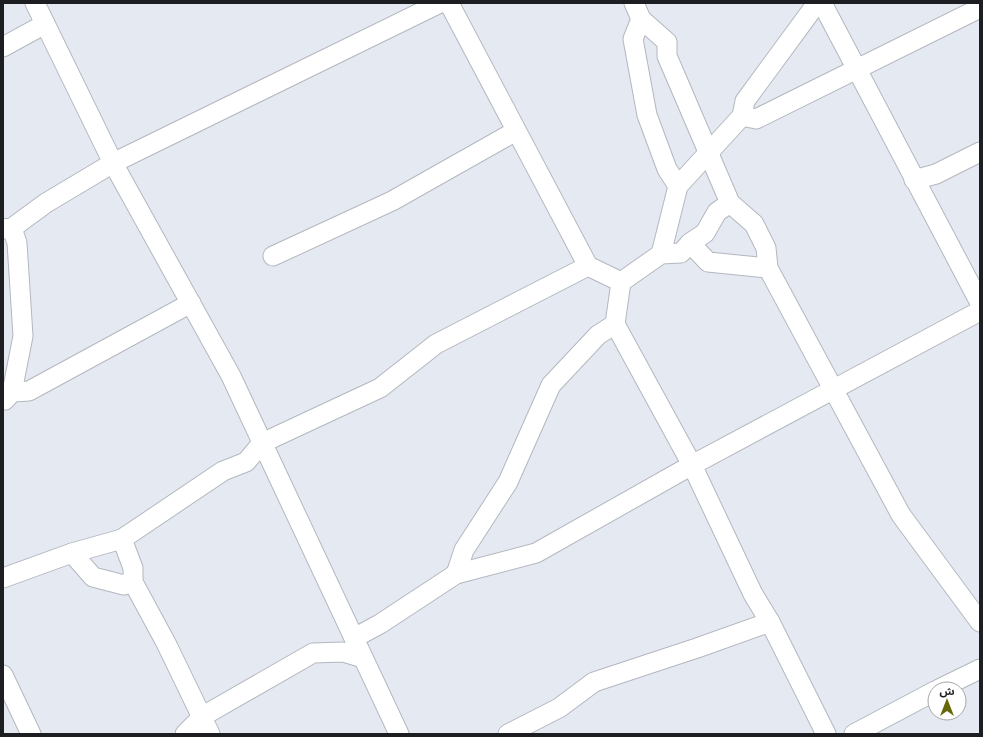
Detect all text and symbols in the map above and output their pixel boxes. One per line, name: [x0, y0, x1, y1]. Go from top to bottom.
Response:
north arrow: [927, 681, 967, 721]
text: ش: [939, 685, 955, 698]

